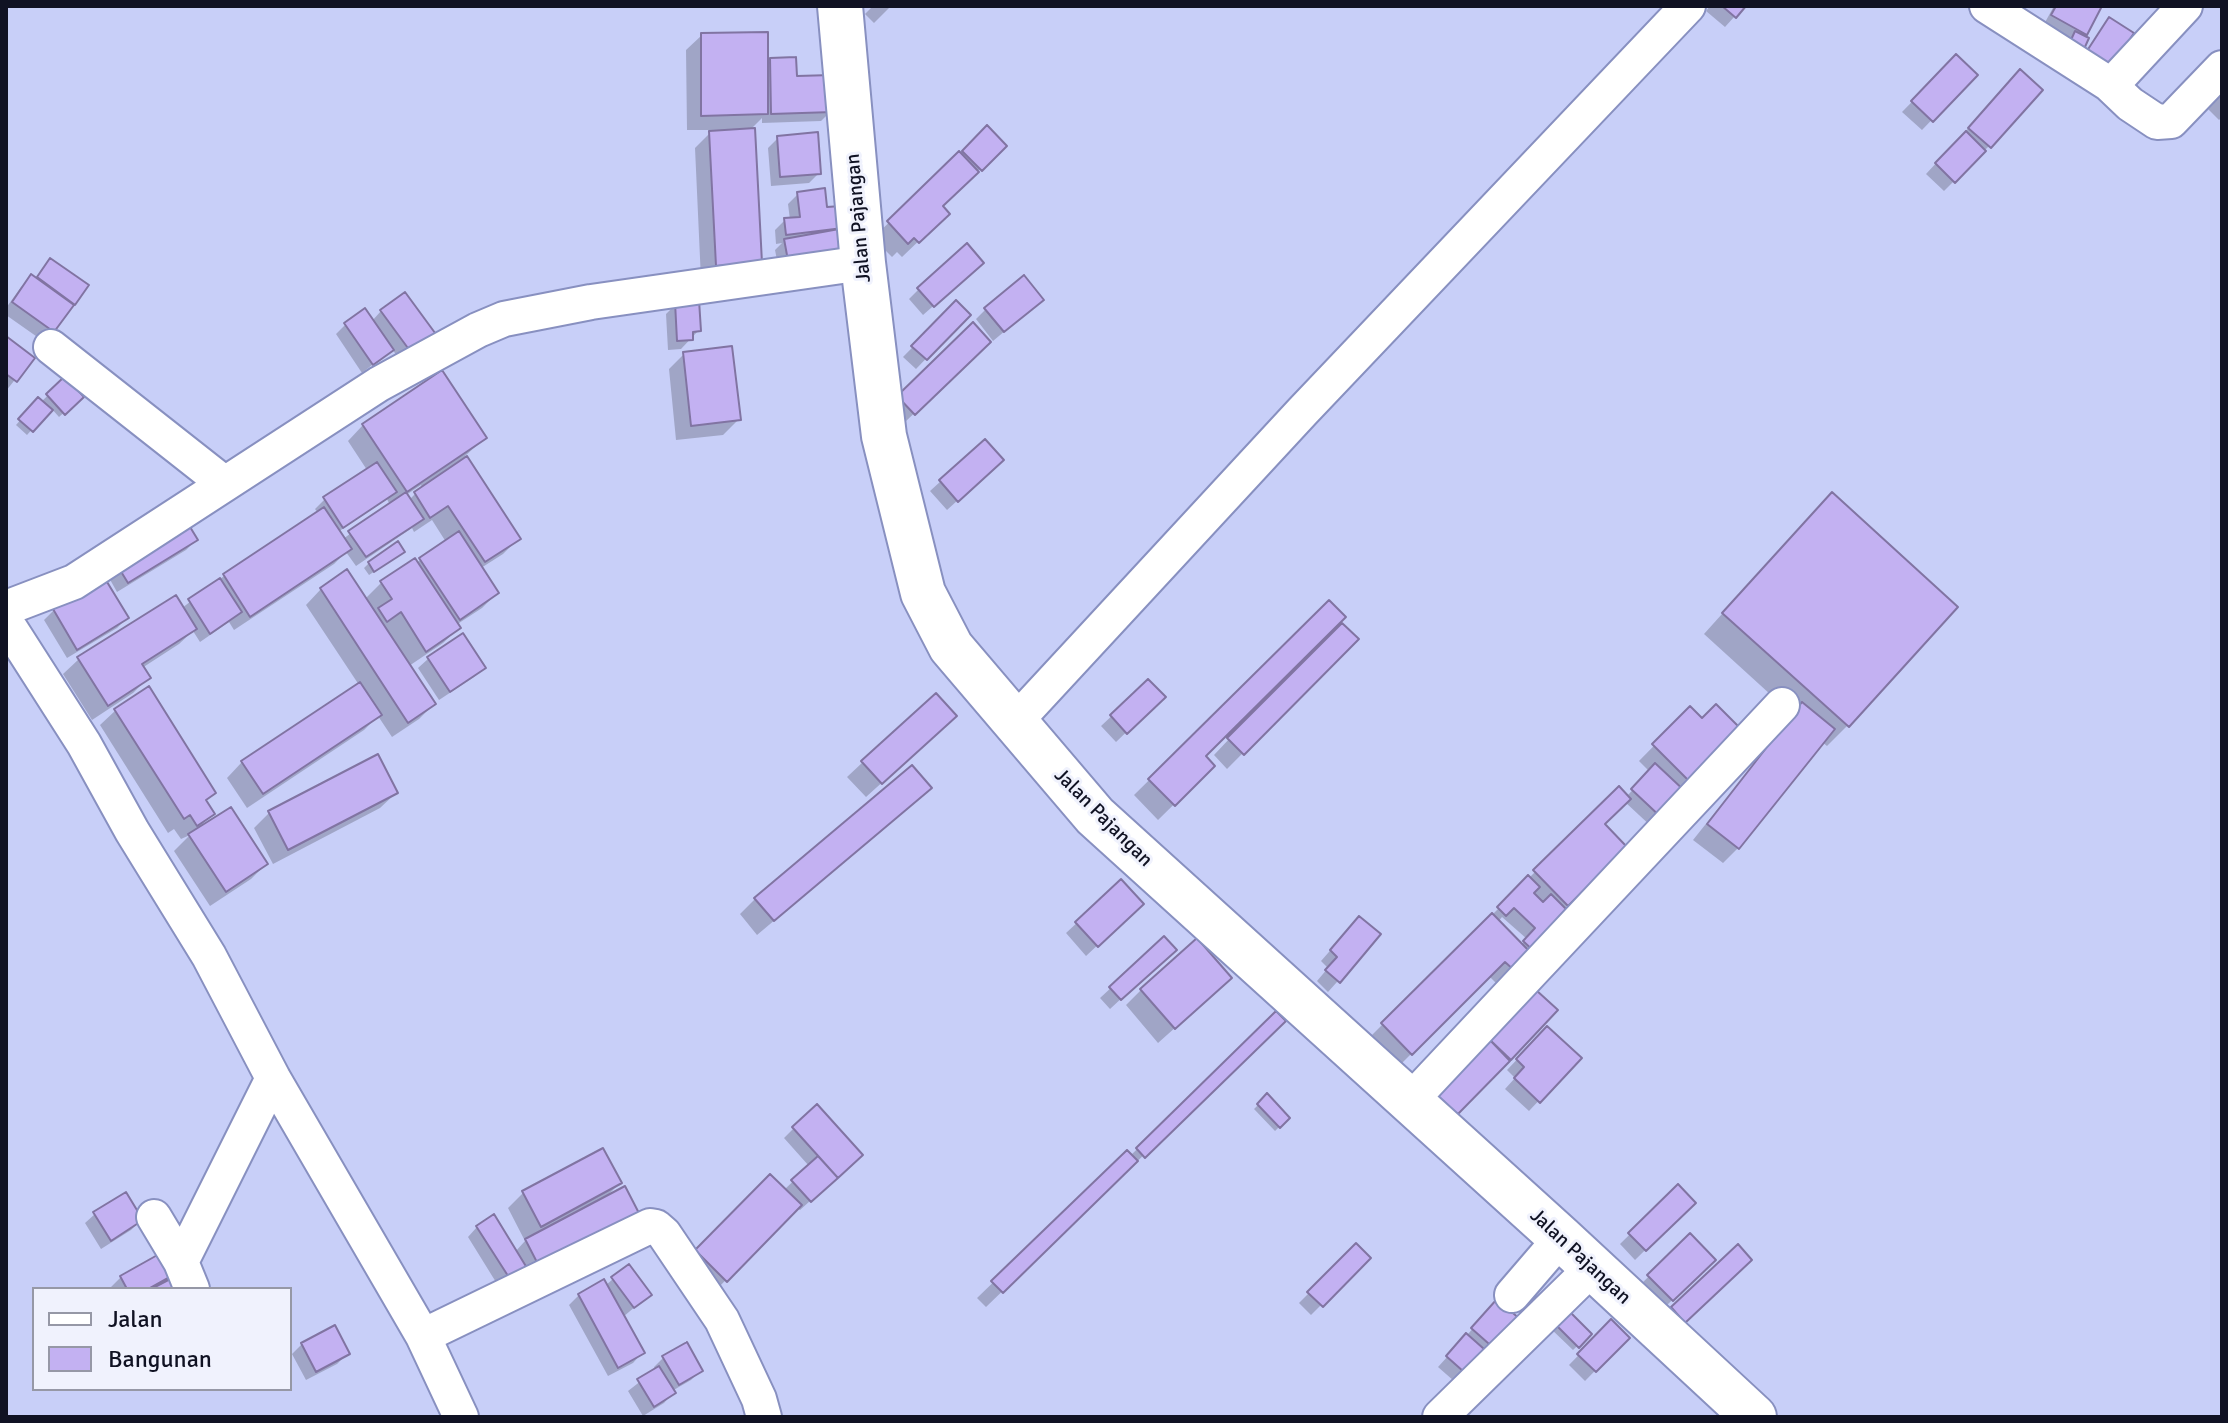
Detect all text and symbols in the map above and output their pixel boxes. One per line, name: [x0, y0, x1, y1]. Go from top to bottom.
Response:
street label: Jalan Pajangan: [841, 153, 877, 283]
street label: Jalan Pajangan: [1049, 764, 1157, 872]
street label: Jalan Pajangan: [1525, 1204, 1635, 1310]
legend: [32, 1287, 292, 1391]
text: Jalan: [108, 1304, 163, 1334]
text: Bangunan: [108, 1344, 212, 1374]

